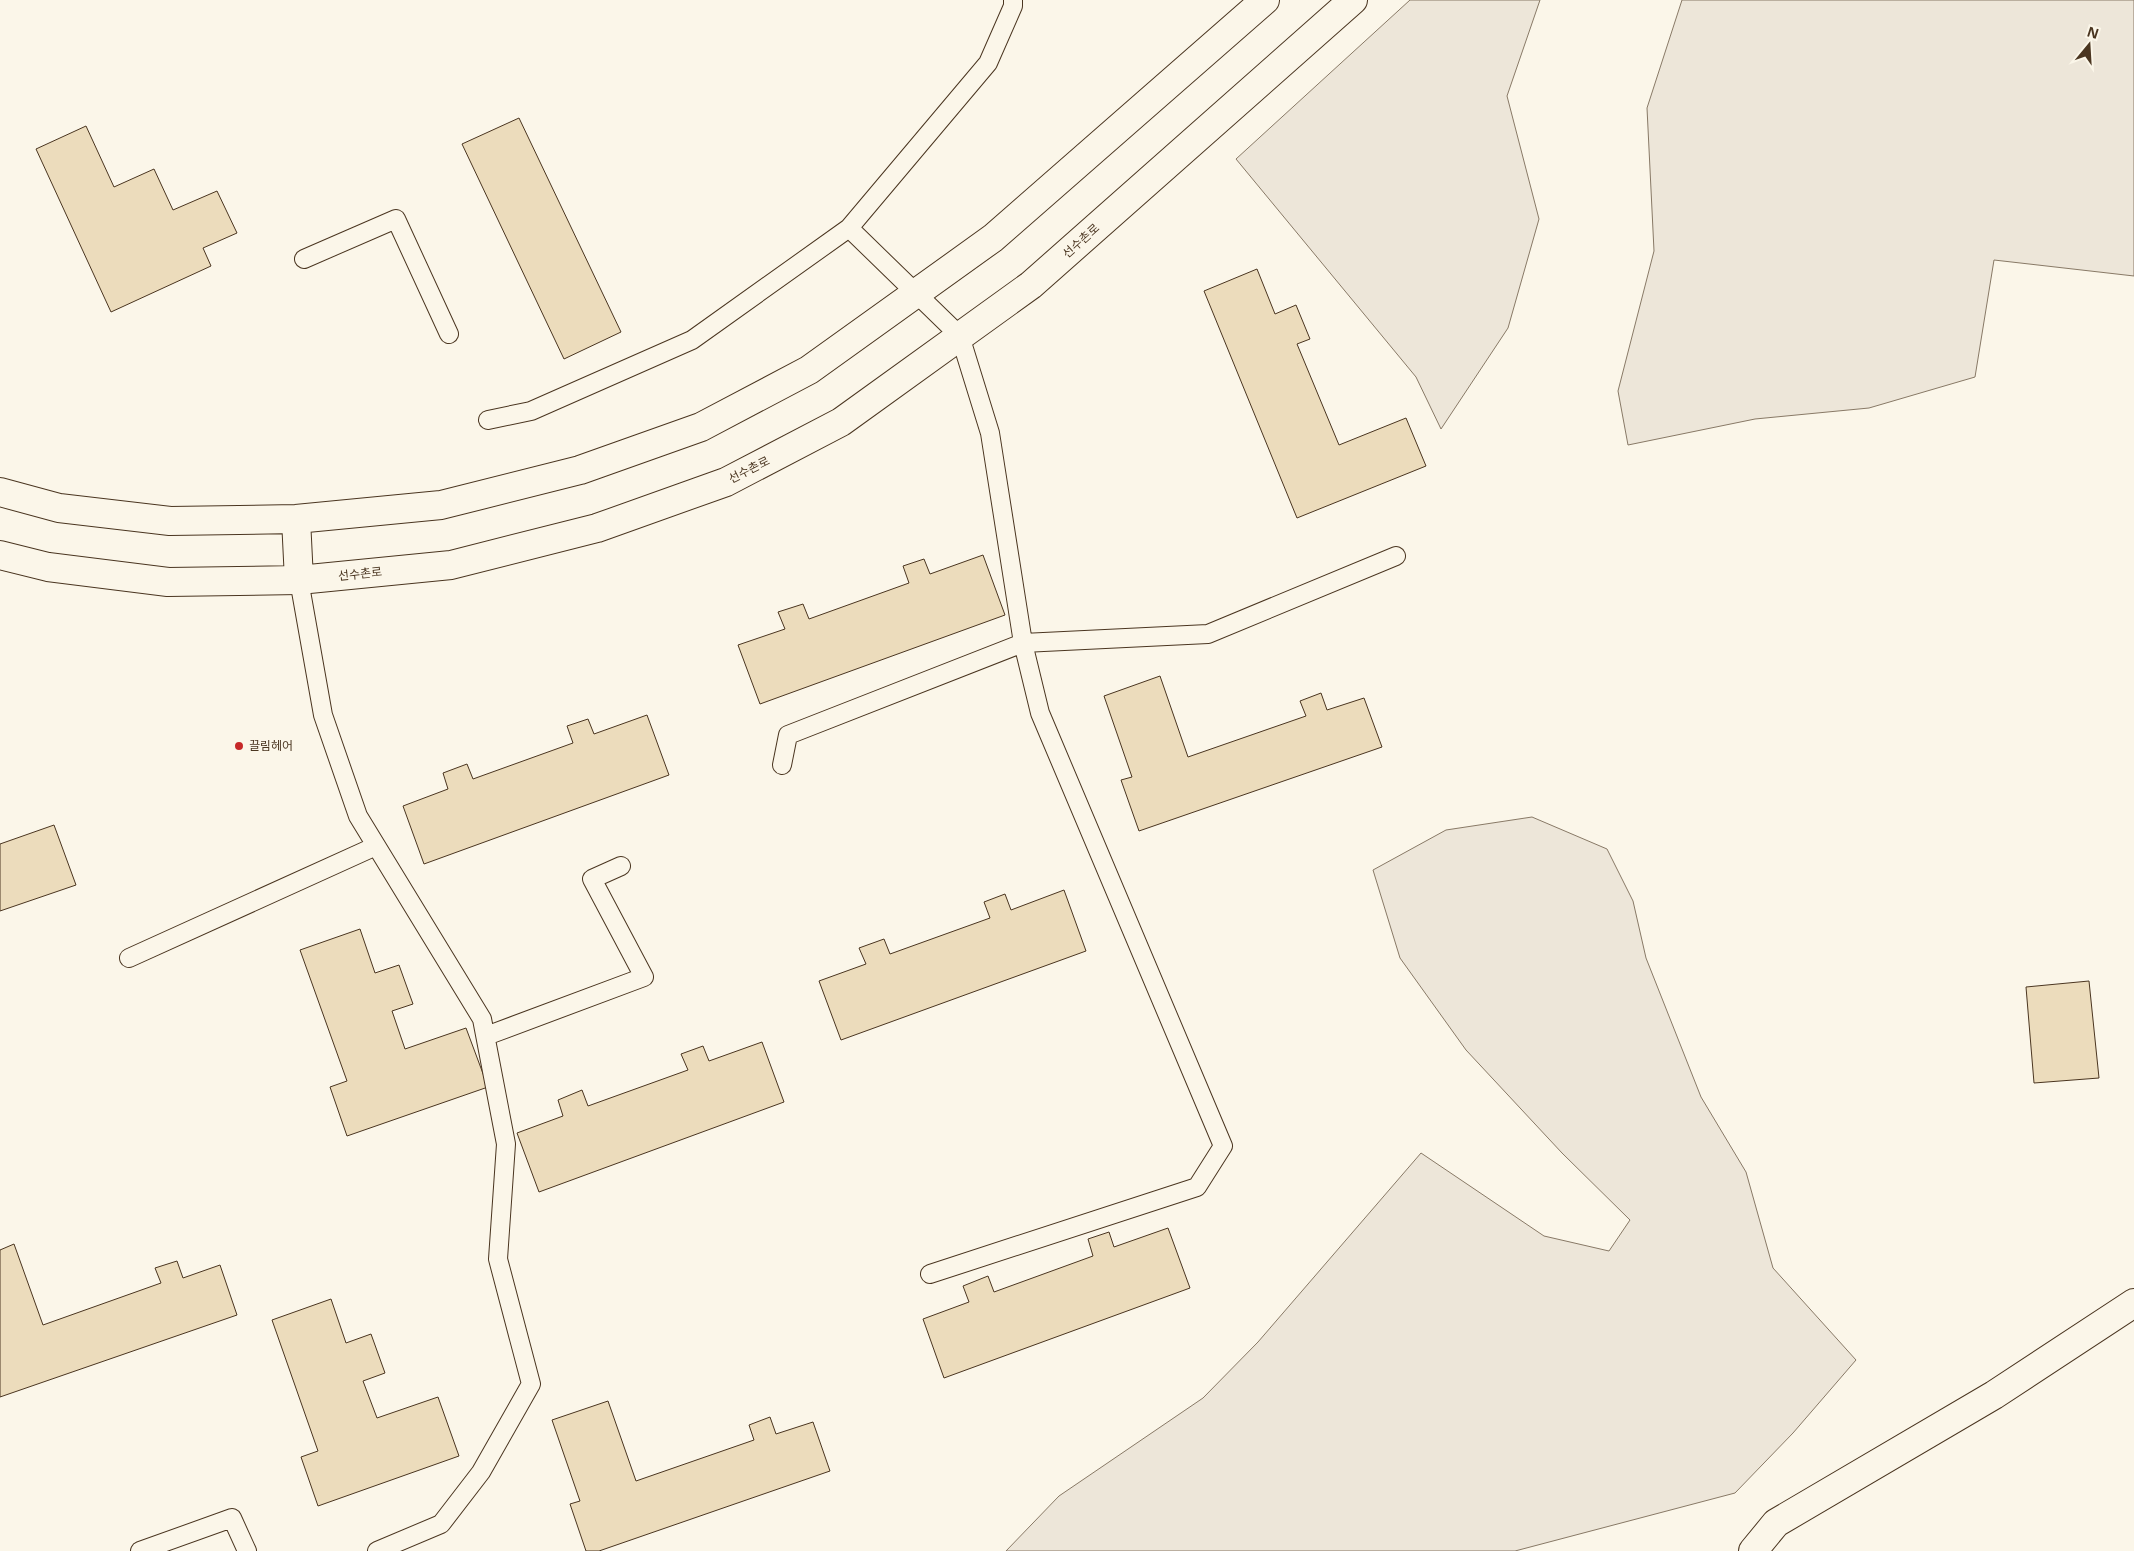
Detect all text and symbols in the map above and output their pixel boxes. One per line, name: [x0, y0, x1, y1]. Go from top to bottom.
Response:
north arrow: [2064, 20, 2114, 70]
text: N: [2085, 21, 2102, 43]
street label: 선수촌로: [1059, 220, 1103, 262]
street label: 선수촌로: [725, 452, 772, 487]
street label: 선수촌로: [337, 563, 383, 584]
place label: 끌림헤어: [249, 737, 293, 754]
marker: 끌림헤어: [233, 740, 245, 752]

